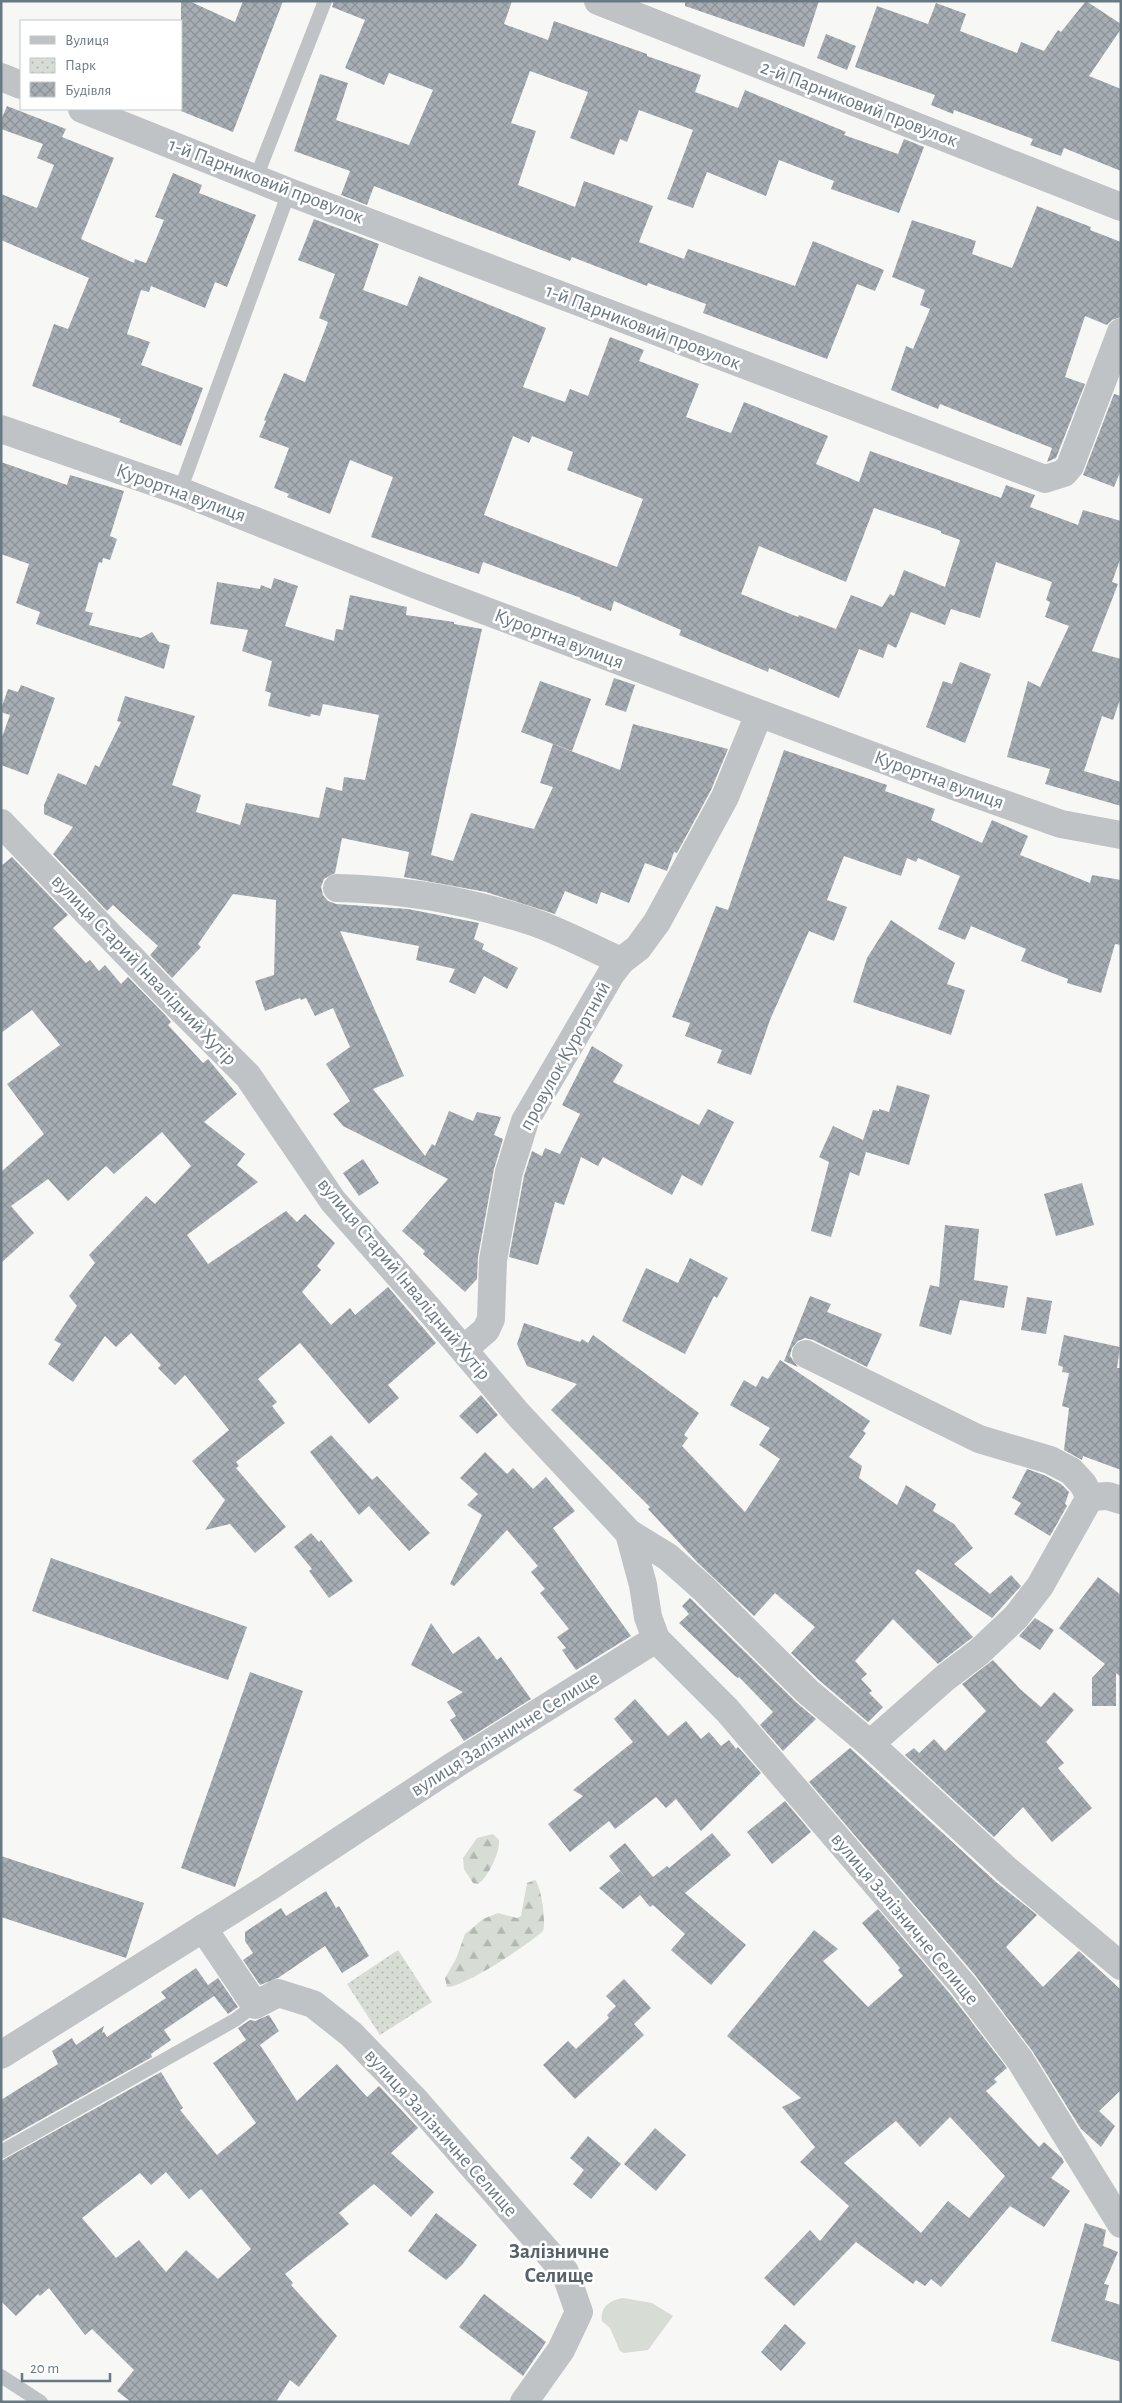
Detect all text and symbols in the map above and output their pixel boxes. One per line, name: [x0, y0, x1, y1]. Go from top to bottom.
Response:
legend: [20, 20, 182, 110]
text: Вулиця: [65, 33, 109, 48]
street label: 2-й Парниковий провулок: [758, 57, 960, 151]
text: Парк: [65, 58, 96, 73]
text: Будівля: [65, 83, 111, 98]
street label: 1-й Парниковий провулок: [166, 135, 366, 227]
street label: 1-й Парниковий провулок: [543, 281, 743, 373]
street label: Курортна вулиця: [113, 460, 249, 526]
street label: Курортна вулиця: [492, 605, 626, 673]
street label: Курортна вулиця: [871, 747, 1007, 813]
street label: вулиця Старий Інвалідний Хутір: [48, 871, 240, 1069]
street label: провулок Курортний: [516, 978, 614, 1134]
street label: вулиця Старий Інвалідний Хутір: [314, 1174, 494, 1384]
street label: вулиця Залізничне Селище: [407, 1668, 603, 1800]
street label: вулиця Залізничне Селище: [827, 1829, 983, 2009]
street label: вулиця Залізничне Селище: [361, 2045, 521, 2221]
district label: Залізничне Селище: [509, 2241, 609, 2286]
scale bar: [22, 2350, 110, 2382]
text: 20 m: [30, 2361, 59, 2376]

